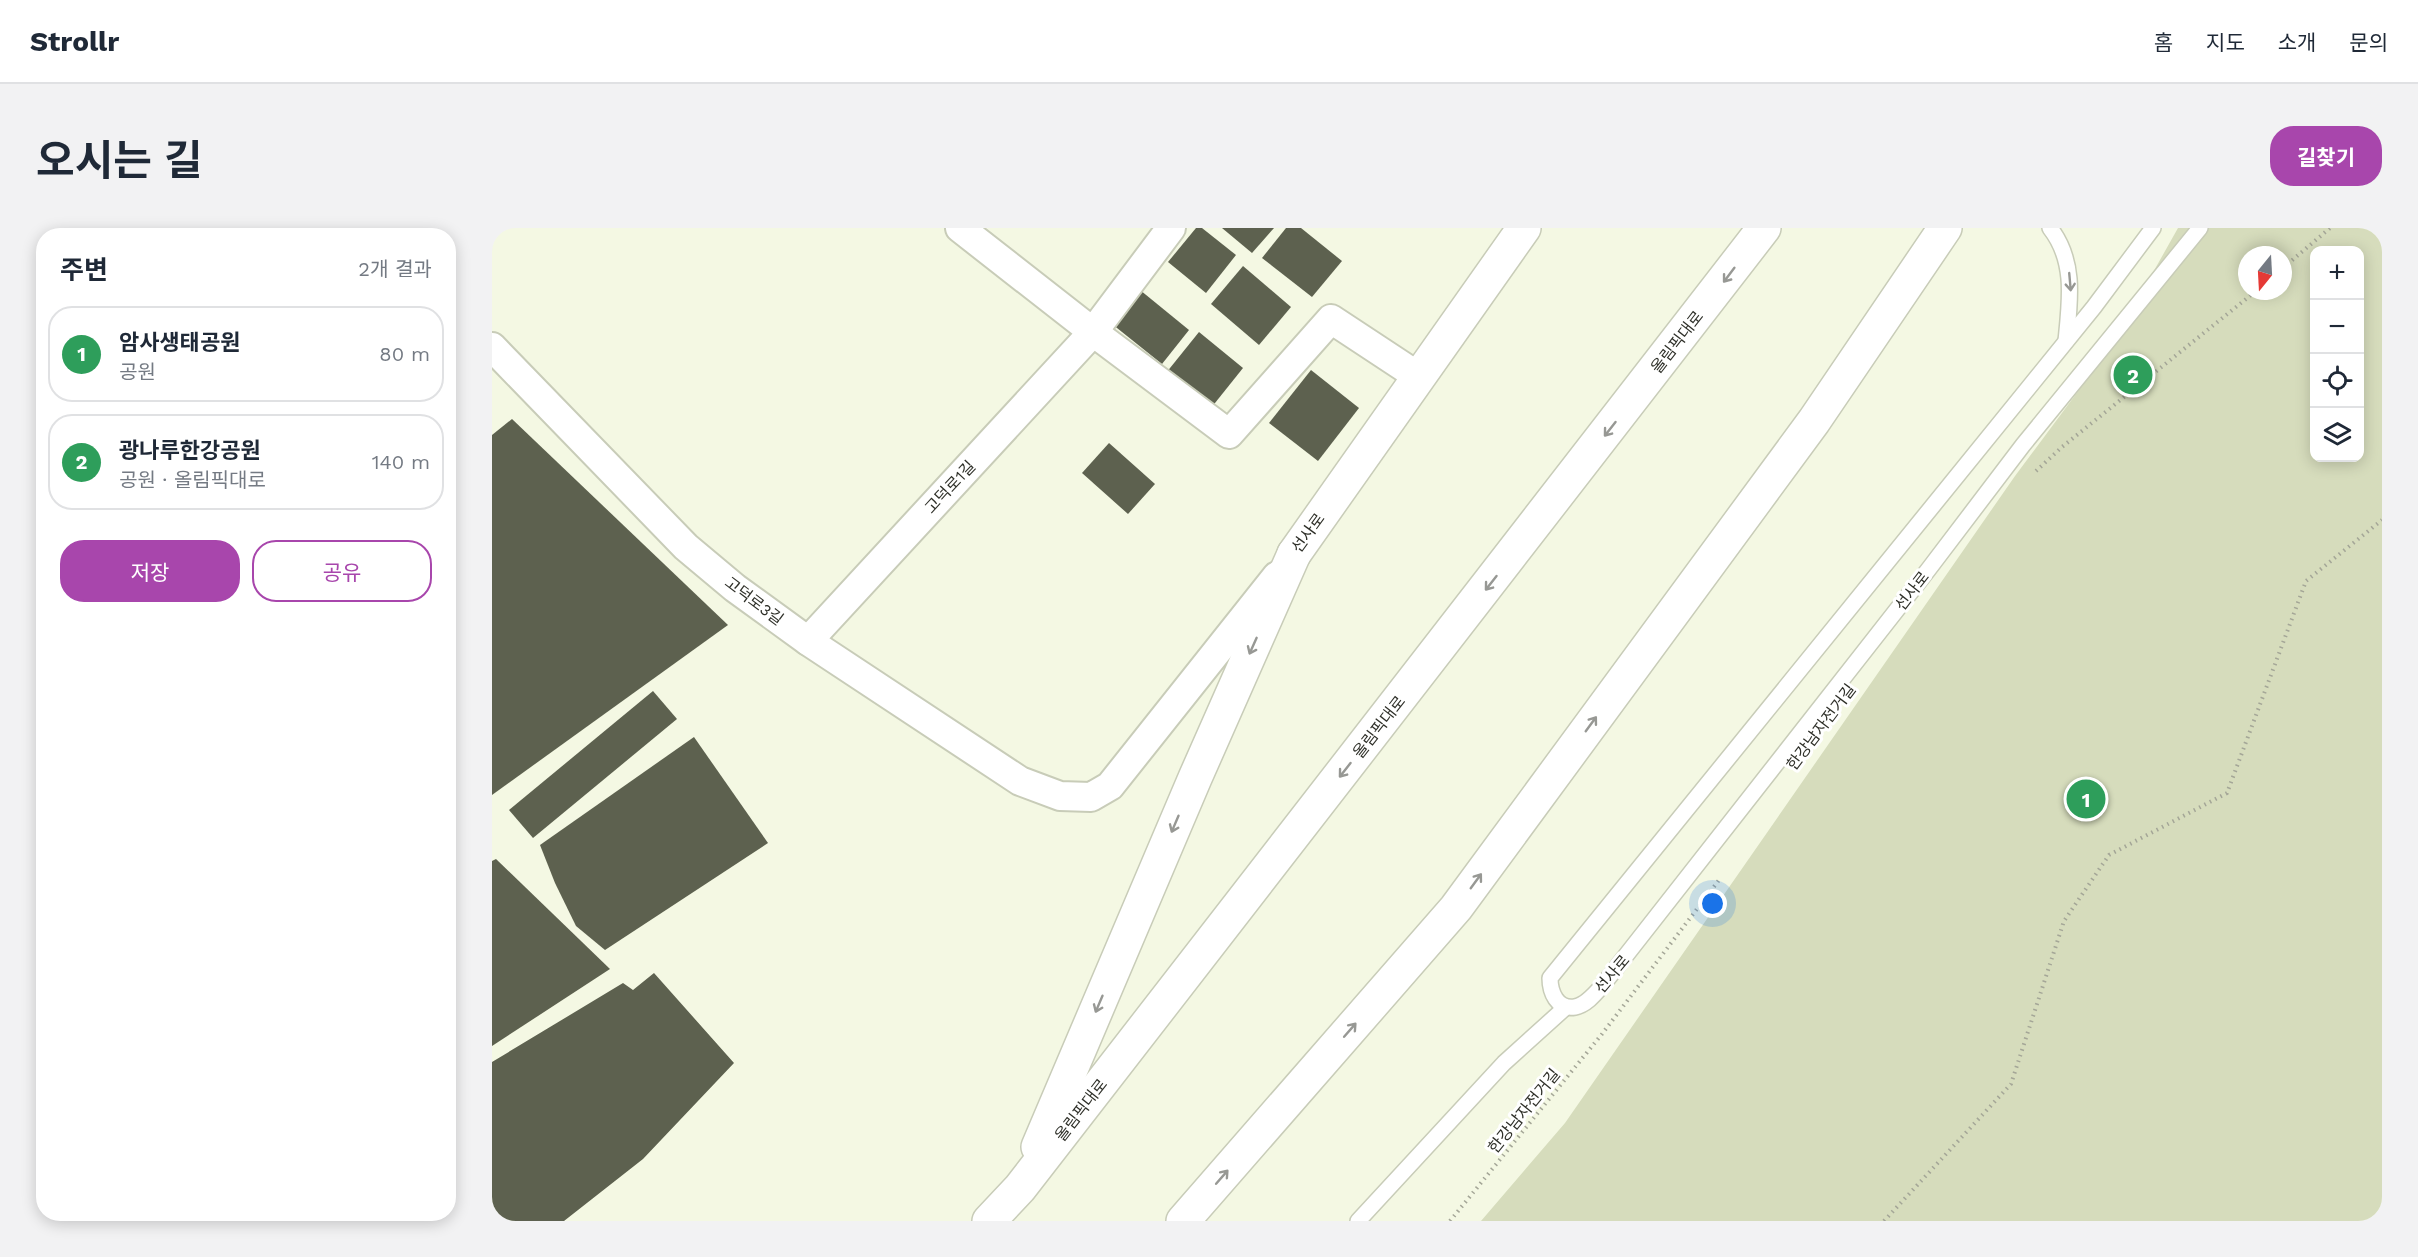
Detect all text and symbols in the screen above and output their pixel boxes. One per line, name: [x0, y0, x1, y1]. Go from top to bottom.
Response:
text: Strollr: [30, 25, 119, 58]
text: 홈: [2154, 30, 2173, 55]
text: 지도: [2206, 30, 2245, 55]
text: 소개: [2278, 30, 2316, 55]
text: 문의: [2349, 30, 2388, 55]
button: 길찾기: [2270, 126, 2382, 186]
text: 오시는 길: [36, 136, 203, 185]
north arrow: [2238, 246, 2292, 300]
map controls: [2310, 246, 2364, 462]
button: +: [2310, 246, 2364, 300]
text: 주변: [60, 255, 108, 285]
text: 2개 결과: [358, 257, 432, 281]
one-way arrow: [1723, 266, 1736, 282]
one-way arrow: [2064, 271, 2075, 291]
button: −: [2310, 300, 2364, 354]
street label: 올림픽대로: [1647, 307, 1707, 377]
text: 암사생태공원: [119, 330, 240, 355]
text: 1: [77, 342, 86, 366]
text: 80 m: [379, 342, 430, 366]
pin: 2: [2114, 352, 2152, 398]
button: locate: [2310, 354, 2364, 408]
text: 공원: [119, 360, 156, 384]
button: layers: [2310, 408, 2364, 462]
one-way arrow: [1604, 421, 1617, 437]
text: 광나루한강공원: [119, 438, 261, 463]
text: 2: [76, 450, 87, 474]
text: 140 m: [372, 450, 430, 474]
street label: 고덕로1길: [921, 457, 979, 517]
text: 공원 · 올림픽대로: [119, 468, 266, 492]
street label: 선사로: [1287, 509, 1329, 556]
button: 저장: [60, 540, 240, 602]
button: 공유: [252, 540, 432, 602]
street label: 선사로: [1891, 568, 1933, 614]
street label: 고덕로3길: [721, 573, 787, 629]
one-way arrow: [1484, 575, 1497, 591]
one-way arrow: [1247, 636, 1258, 654]
street label: 한강남자전거길: [1782, 680, 1860, 774]
street label: 올림픽대로: [1349, 692, 1409, 762]
one-way arrow: [1585, 716, 1598, 732]
one-way arrow: [1339, 762, 1352, 778]
pin: 1: [2066, 776, 2106, 822]
one-way arrow: [1169, 815, 1180, 833]
one-way arrow: [1469, 873, 1482, 889]
your location: [1698, 889, 1727, 918]
street label: 선사로: [1591, 951, 1634, 997]
one-way arrow: [1092, 994, 1104, 1012]
one-way arrow: [1343, 1023, 1357, 1038]
street label: 한강남자전거길: [1484, 1065, 1564, 1157]
street label: 올림픽대로: [1051, 1075, 1111, 1145]
one-way arrow: [1215, 1170, 1229, 1185]

